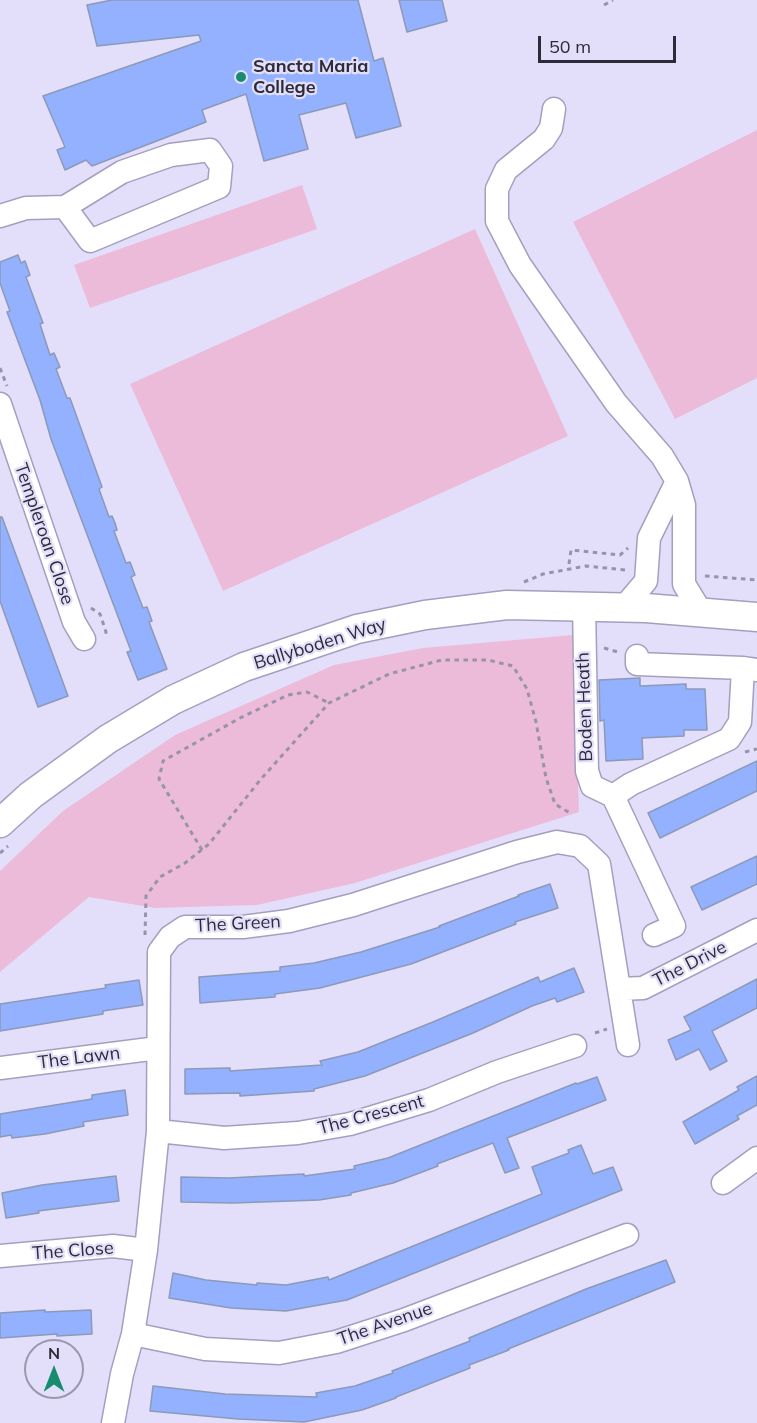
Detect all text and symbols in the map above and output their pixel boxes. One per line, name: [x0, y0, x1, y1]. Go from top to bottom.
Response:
scale bar: [541, 24, 679, 62]
text: 50 m: [549, 35, 591, 58]
place label: Sancta Maria College: [253, 56, 368, 98]
marker: Sancta Maria College: [234, 70, 248, 84]
street label: Templeroan Close: [10, 460, 78, 608]
street label: Ballyboden Way: [251, 614, 389, 674]
street label: Boden Heath: [572, 652, 598, 762]
street label: The Green: [195, 911, 281, 937]
street label: The Drive: [650, 936, 730, 992]
street label: The Lawn: [37, 1042, 121, 1074]
street label: The Crescent: [316, 1090, 426, 1140]
street label: The Close: [32, 1237, 114, 1265]
street label: The Avenue: [335, 1298, 435, 1350]
north arrow: [24, 1339, 84, 1399]
text: N: [48, 1343, 60, 1363]

